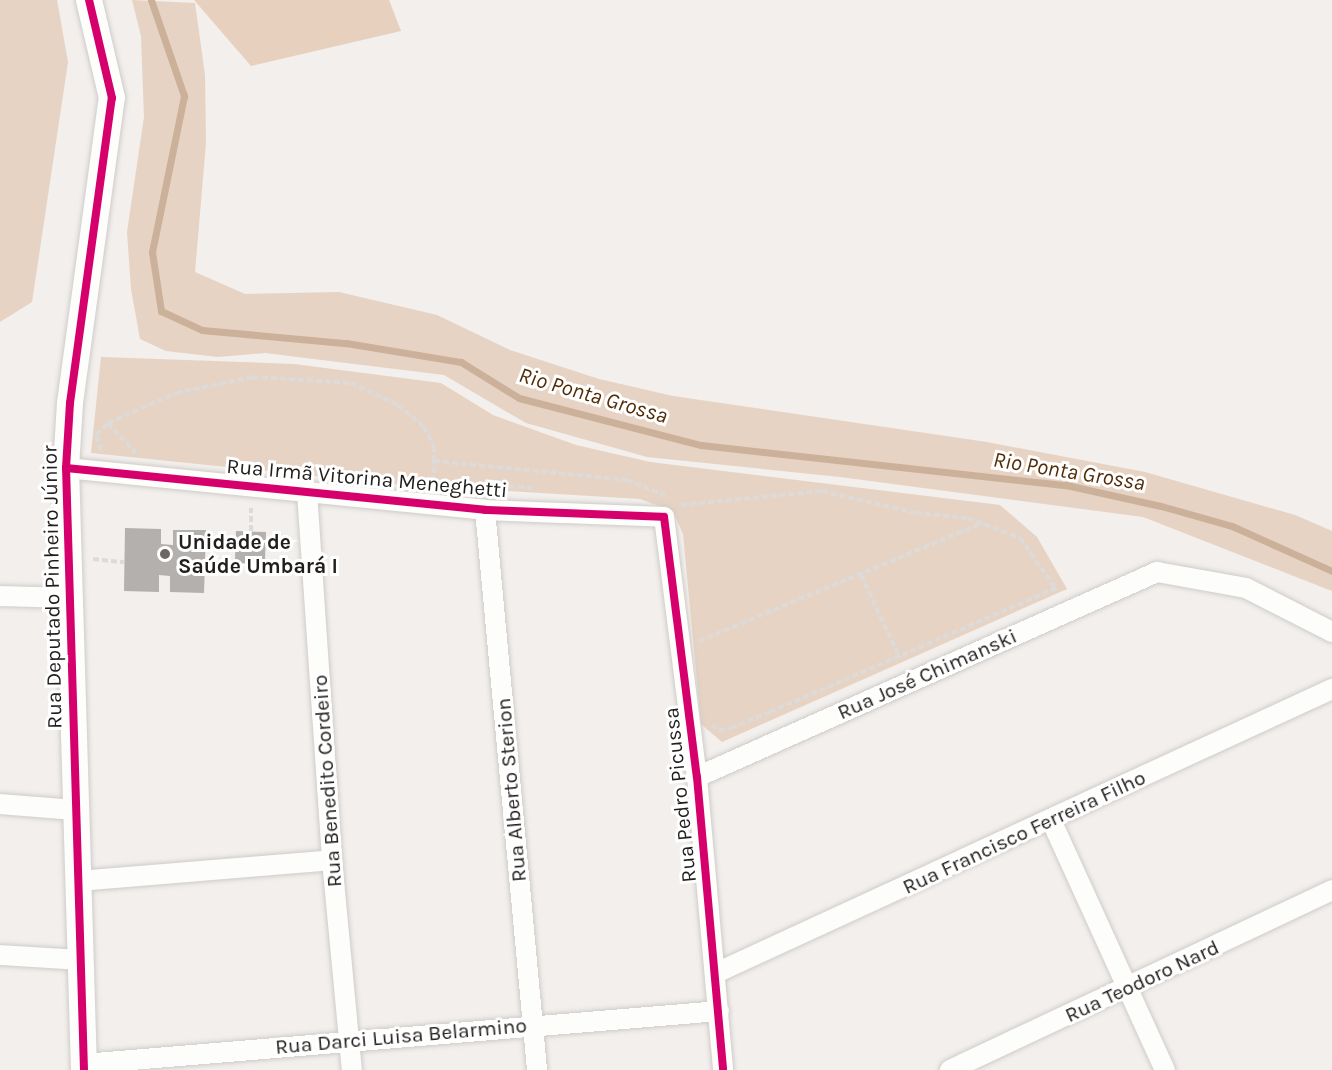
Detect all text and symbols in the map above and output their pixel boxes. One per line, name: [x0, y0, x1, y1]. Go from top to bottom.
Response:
water label: Rio Ponta Grossa: [516, 362, 670, 430]
street label: Rua Deputado Pinheiro Júnior: [37, 445, 67, 729]
water label: Rio Ponta Grossa: [991, 447, 1147, 497]
street label: Rua Irmã Vitorina Meneghetti: [226, 453, 508, 503]
place label: Unidade de Saúde Umbará I: [178, 529, 338, 579]
marker: Unidade de Saúde Umbará I: [156, 545, 174, 563]
street label: Rua José Chimanski: [833, 623, 1021, 725]
street label: Rua Benedito Cordeiro: [307, 674, 347, 888]
street label: Rua Alberto Sterion: [490, 697, 532, 883]
street label: Rua Pedro Picussa: [658, 706, 702, 884]
street label: Rua Francisco Ferreira Filho: [898, 765, 1150, 899]
street label: Rua Teodoro Nard: [1061, 934, 1223, 1028]
street label: Rua Darci Luisa Belarmino: [274, 1012, 528, 1060]

